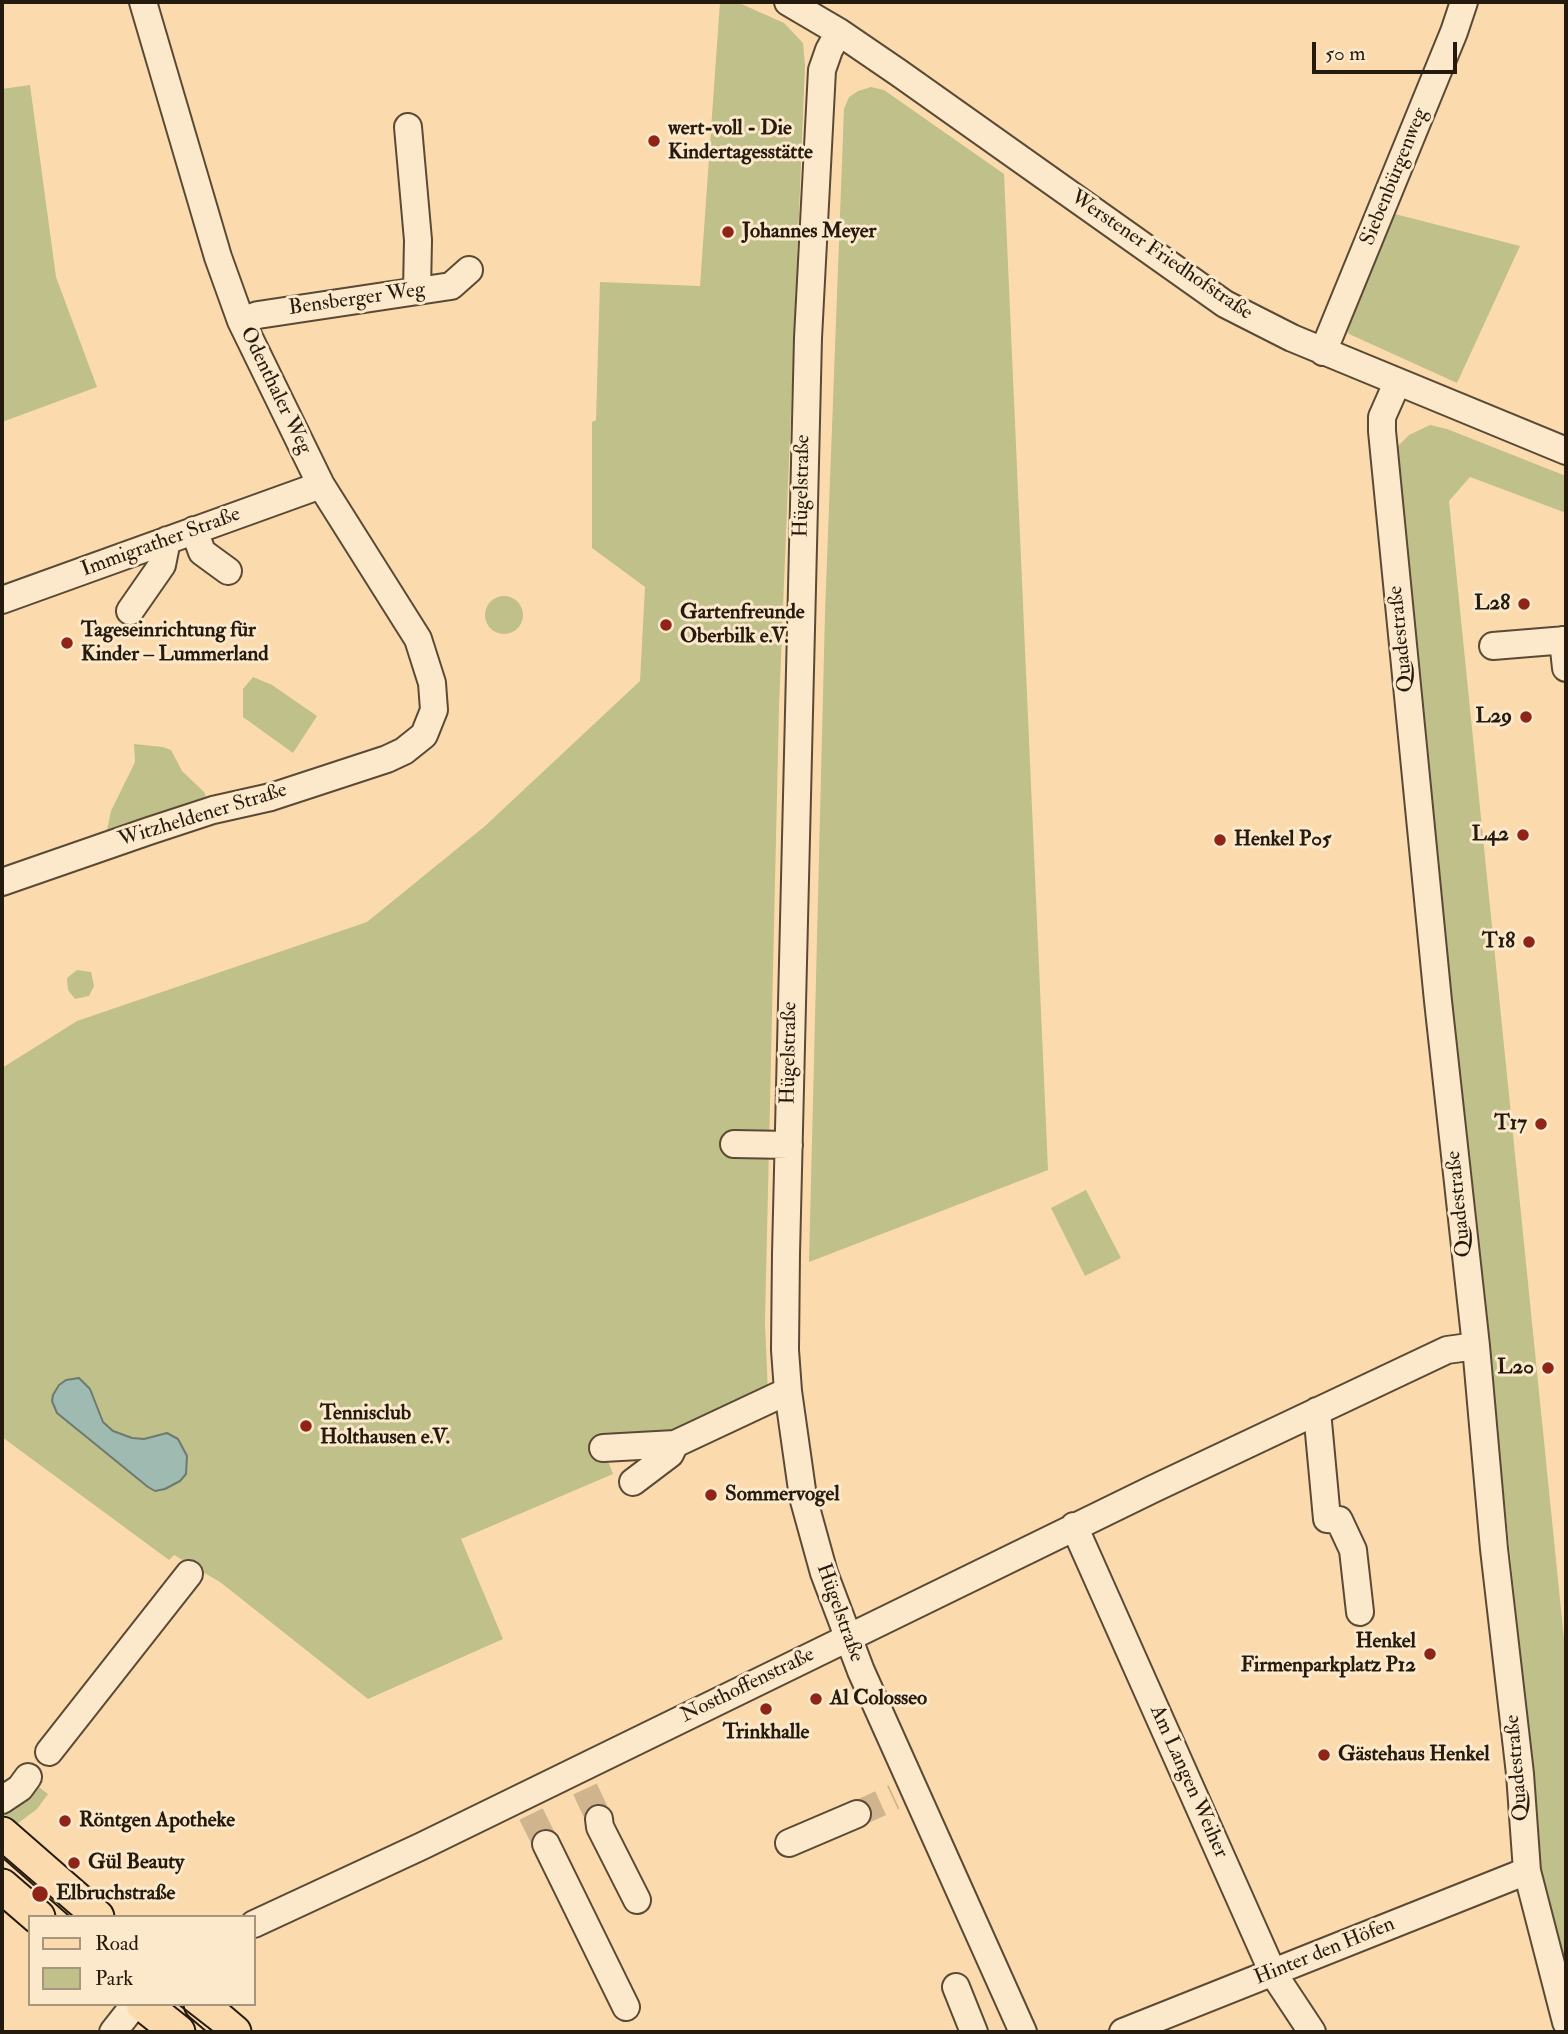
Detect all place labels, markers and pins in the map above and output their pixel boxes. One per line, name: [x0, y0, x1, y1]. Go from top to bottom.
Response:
place label: wert-voll - Die Kindertagesstätte: [668, 116, 813, 166]
marker: wert-voll - Die Kindertagesstätte: [646, 133, 662, 149]
place label: Johannes Meyer: [742, 219, 876, 245]
marker: Johannes Meyer: [720, 224, 736, 240]
place label: L28: [1474, 591, 1510, 617]
marker: L28: [1516, 596, 1532, 612]
place label: Gartenfreunde Oberbilk e.V.: [680, 600, 805, 650]
marker: Gartenfreunde Oberbilk e.V.: [658, 617, 674, 633]
place label: Tageseinrichtung für Kinder – Lummerland: [81, 618, 269, 668]
marker: Tageseinrichtung für Kinder – Lummerland: [59, 635, 75, 651]
place label: L29: [1475, 704, 1512, 730]
marker: L29: [1518, 709, 1534, 725]
place label: L42: [1472, 822, 1509, 848]
place label: Henkel P05: [1234, 827, 1331, 853]
marker: L42: [1515, 827, 1531, 843]
marker: Henkel P05: [1212, 832, 1228, 848]
place label: T18: [1482, 929, 1515, 955]
marker: T18: [1521, 934, 1537, 950]
place label: T17: [1494, 1111, 1527, 1137]
marker: T17: [1533, 1116, 1549, 1132]
place label: L20: [1497, 1355, 1534, 1381]
marker: L20: [1540, 1360, 1556, 1376]
place label: Tennisclub Holthausen e.V.: [320, 1401, 450, 1451]
marker: Tennisclub Holthausen e.V.: [298, 1418, 314, 1434]
place label: Sommervogel: [725, 1482, 840, 1508]
marker: Sommervogel: [703, 1487, 719, 1503]
place label: Henkel Firmenparkplatz P12: [1241, 1629, 1416, 1679]
marker: Henkel Firmenparkplatz P12: [1422, 1646, 1438, 1662]
place label: Al Colosseo: [830, 1686, 927, 1712]
marker: Al Colosseo: [808, 1691, 824, 1707]
marker: Trinkhalle: [758, 1701, 774, 1717]
place label: Trinkhalle: [723, 1720, 809, 1746]
place label: Gästehaus Henkel: [1338, 1742, 1490, 1768]
marker: Gästehaus Henkel: [1316, 1747, 1332, 1763]
place label: Röntgen Apotheke: [79, 1808, 235, 1834]
marker: Röntgen Apotheke: [57, 1813, 73, 1829]
place label: Gül Beauty: [88, 1850, 184, 1876]
marker: Gül Beauty: [66, 1855, 82, 1871]
place label: Elbruchstraße: [56, 1881, 175, 1907]
marker: Elbruchstraße: [30, 1884, 50, 1904]

